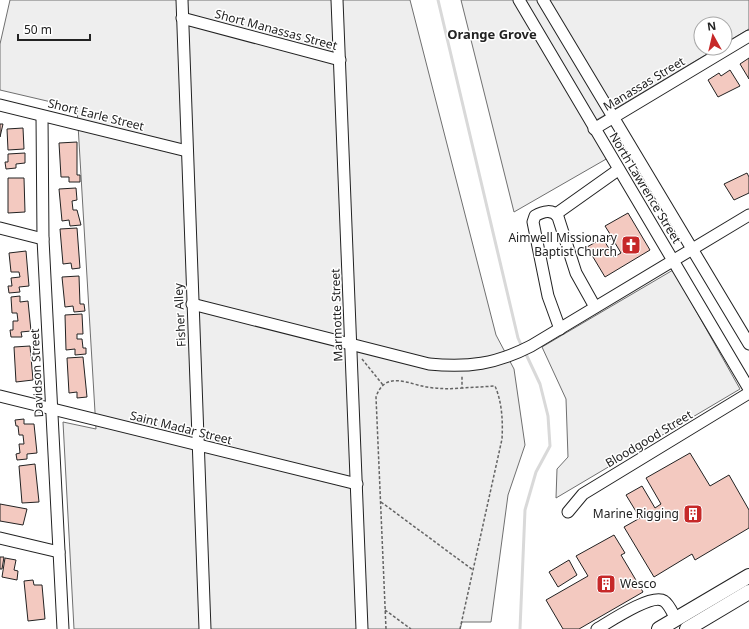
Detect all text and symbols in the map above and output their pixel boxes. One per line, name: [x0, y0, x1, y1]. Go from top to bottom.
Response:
street label: Short Manassas Street: [213, 5, 340, 54]
scale bar: [18, 16, 90, 42]
north arrow: [693, 16, 733, 56]
text: N: [706, 18, 717, 34]
text: 50 m: [24, 21, 52, 38]
district label: Orange Grove: [447, 25, 537, 43]
street label: Manassas Street: [600, 52, 688, 115]
street label: Short Earle Street: [46, 94, 147, 135]
street label: North Lawrence Street: [606, 129, 686, 247]
place label: Aimwell Missionary Baptist Church: [508, 229, 618, 260]
church icon: Aimwell Missionary Baptist Church: [620, 234, 642, 256]
street label: Marmotte Street: [326, 268, 347, 362]
street label: Fisher Alley: [169, 282, 190, 347]
street label: Davidson Street: [26, 327, 47, 418]
street label: Bloodgood Street: [602, 406, 696, 471]
street label: Saint Madar Street: [128, 407, 235, 449]
building icon: Marine Rigging: [682, 503, 704, 525]
place label: Marine Rigging: [593, 505, 679, 522]
building icon: Wesco: [595, 573, 617, 595]
place label: Wesco: [620, 575, 656, 592]

